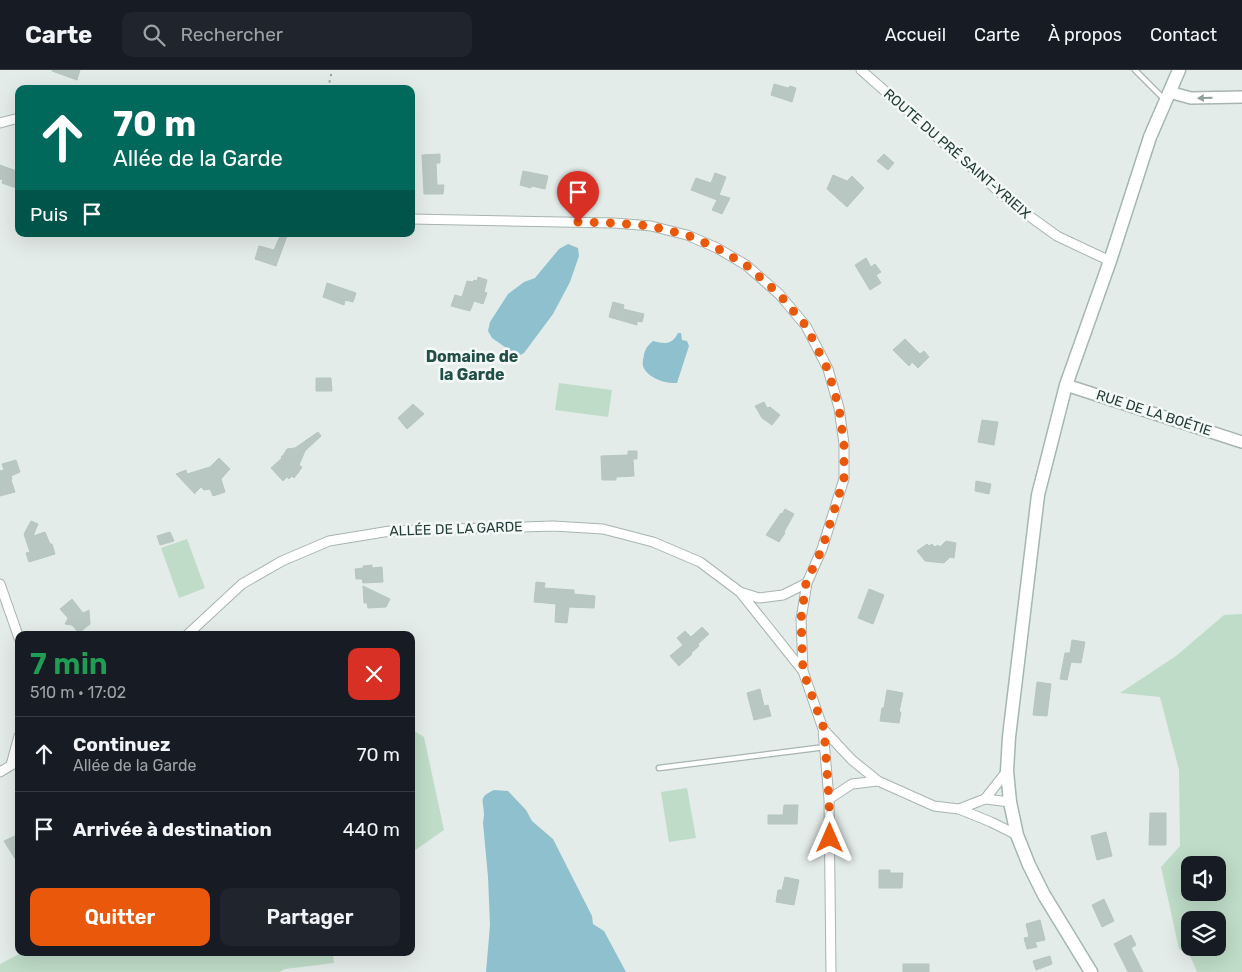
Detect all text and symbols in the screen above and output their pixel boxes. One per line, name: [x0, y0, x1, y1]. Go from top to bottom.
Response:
search box: [122, 12, 472, 57]
text: Carte: [25, 21, 92, 49]
icon: search: [140, 21, 168, 49]
text: Rechercher: [180, 23, 283, 46]
text: Accueil: [885, 24, 946, 46]
text: Carte: [974, 24, 1020, 46]
text: À propos: [1048, 24, 1122, 46]
text: Contact: [1150, 24, 1217, 46]
street label: ROUTE DU PRÉ SAINT-YRIEIX: [880, 85, 1035, 223]
one-way arrow: [1197, 94, 1213, 102]
text: 70 m: [113, 103, 196, 145]
icon: ahead: [30, 105, 95, 170]
text: Allée de la Garde: [113, 145, 283, 172]
pin: [557, 171, 599, 222]
icon: arrive: [564, 178, 592, 206]
icon: arrive: [78, 200, 106, 228]
text: Puis: [30, 203, 68, 226]
district label: Domaine de la Garde: [426, 347, 518, 384]
street label: RUE DE LA BOÉTIE: [1094, 385, 1214, 440]
street label: ALLÉE DE LA GARDE: [389, 517, 523, 540]
text: 7 min: [30, 646, 108, 682]
button: close: [348, 648, 400, 700]
text: 510 m · 17:02: [30, 683, 126, 702]
text: Continuez: [73, 733, 171, 756]
icon: ahead: [30, 740, 58, 768]
text: 70 m: [357, 743, 400, 766]
text: Allée de la Garde: [73, 756, 197, 775]
position arrow: [803, 811, 855, 863]
icon: arrive: [30, 815, 58, 843]
text: Arrivée à destination: [73, 818, 272, 841]
text: 440 m: [343, 818, 400, 841]
map controls: [1181, 856, 1226, 956]
button: sound: [1181, 856, 1226, 901]
button: Quitter: [30, 888, 210, 946]
button: Partager: [220, 888, 400, 946]
button: layers: [1181, 911, 1226, 956]

